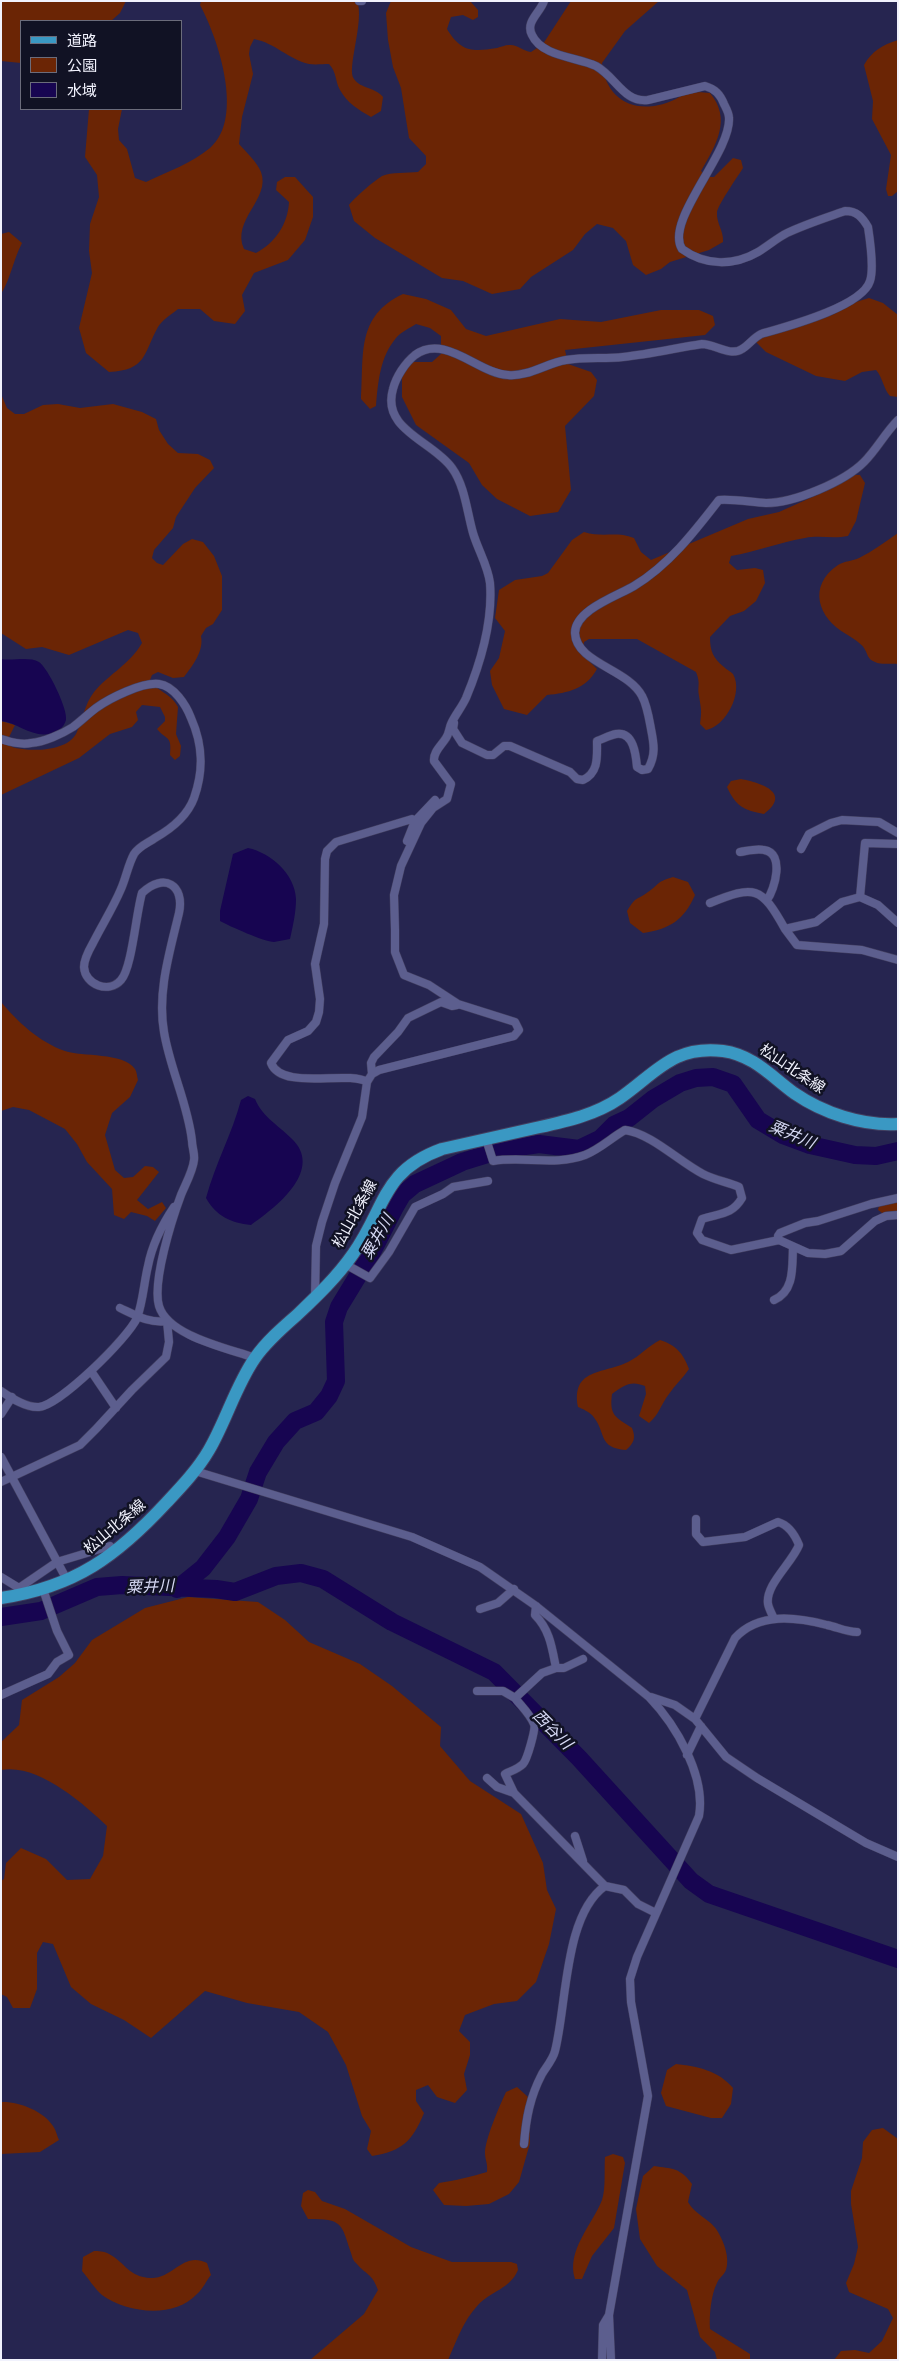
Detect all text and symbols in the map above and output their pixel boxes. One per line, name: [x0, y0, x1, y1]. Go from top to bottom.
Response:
legend: [20, 20, 182, 110]
text: 道路: [67, 32, 97, 50]
text: 公園: [67, 57, 97, 75]
text: 水域: [67, 82, 97, 100]
street label: 松山北条線: [756, 1041, 828, 1097]
water label: 粟井川: [766, 1117, 818, 1153]
street label: 松山北条線: [329, 1177, 381, 1251]
water label: 粟井川: [358, 1211, 398, 1263]
street label: 松山北条線: [80, 1496, 150, 1558]
water label: 粟井川: [126, 1577, 174, 1597]
water label: 西谷川: [528, 1706, 576, 1754]

